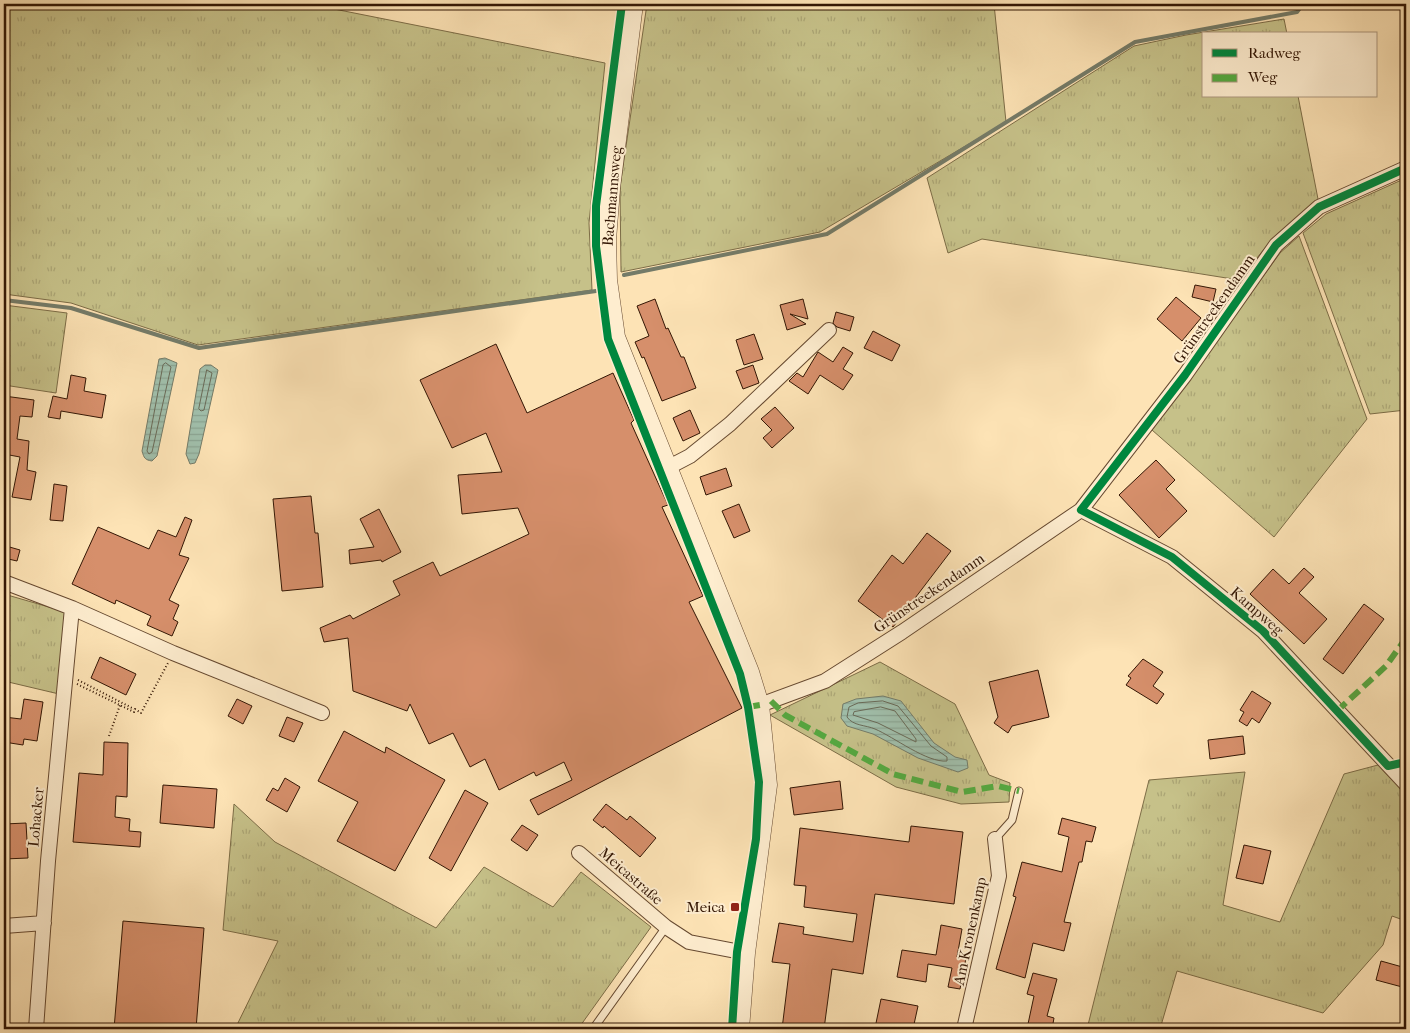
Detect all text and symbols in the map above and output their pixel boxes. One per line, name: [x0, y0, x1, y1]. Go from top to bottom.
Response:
legend: [1202, 32, 1378, 98]
text: Radweg: [1248, 44, 1301, 62]
text: Weg: [1247, 68, 1278, 86]
street label: Bachmannsweg: [599, 144, 625, 247]
street label: Grünstreekendamm: [1169, 250, 1259, 367]
street label: Grünstreekendamm: [870, 549, 988, 637]
street label: Kampweg: [1227, 583, 1288, 640]
street label: Lohacker: [24, 786, 48, 848]
street label: Meicastraße: [595, 843, 667, 909]
street label: Am Kronenkamp: [950, 875, 990, 988]
place label: Meica: [686, 898, 726, 916]
marker: Meica: [729, 901, 741, 913]

